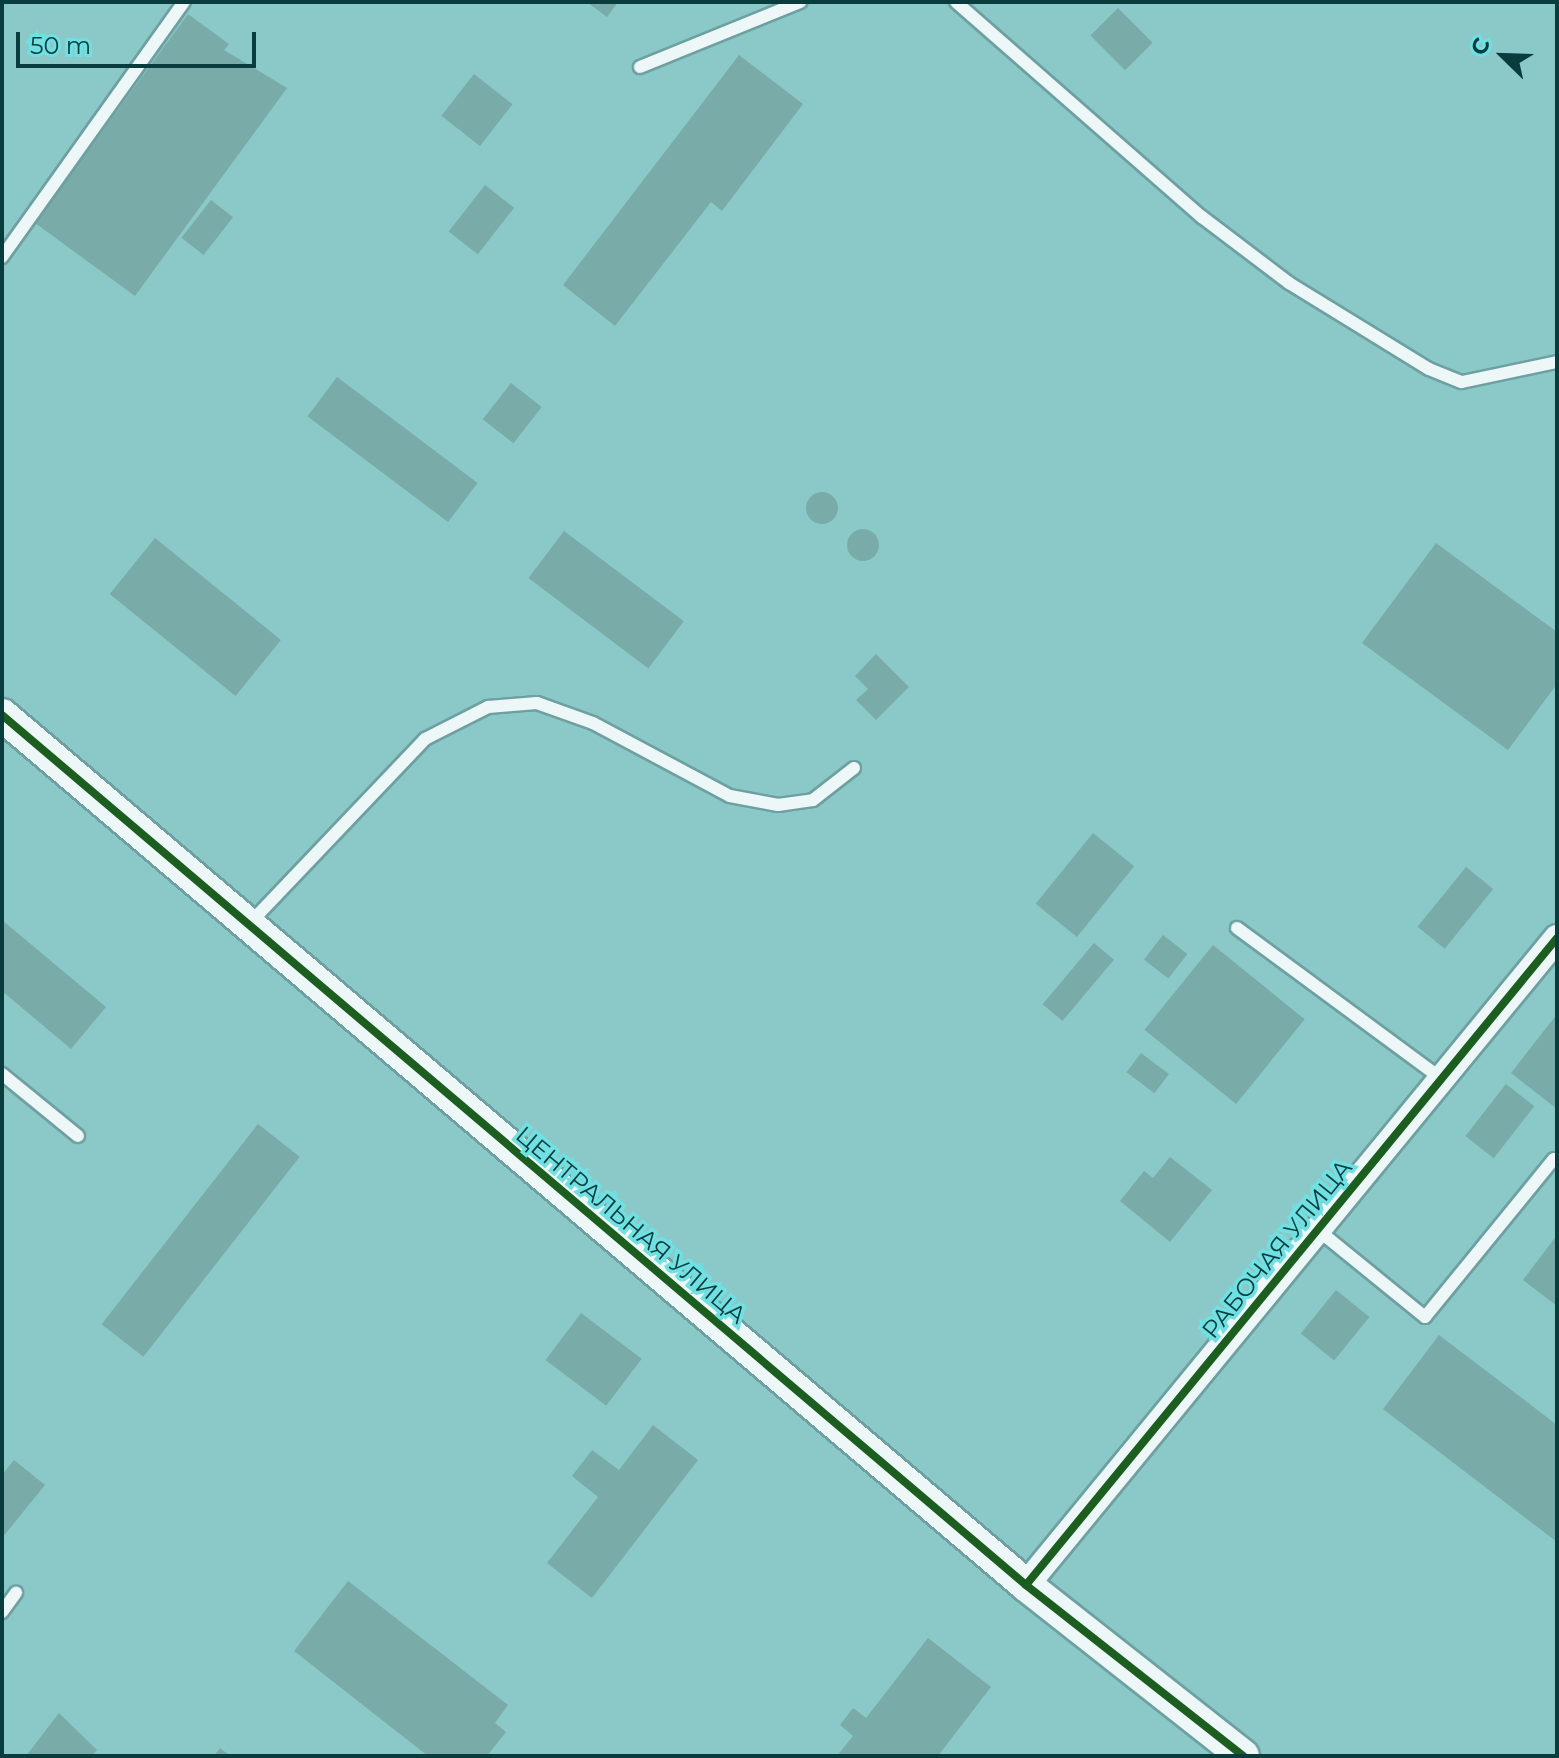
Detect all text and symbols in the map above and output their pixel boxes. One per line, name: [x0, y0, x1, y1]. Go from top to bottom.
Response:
scale bar: [20, 16, 260, 66]
north arrow: [1463, 16, 1543, 96]
text: 50 m: [30, 31, 91, 60]
text: С: [1465, 34, 1496, 59]
street label: ЦЕНТРАЛЬНАЯ УЛИЦА: [510, 1120, 752, 1330]
street label: РАБОЧАЯ УЛИЦА: [1196, 1154, 1358, 1344]

